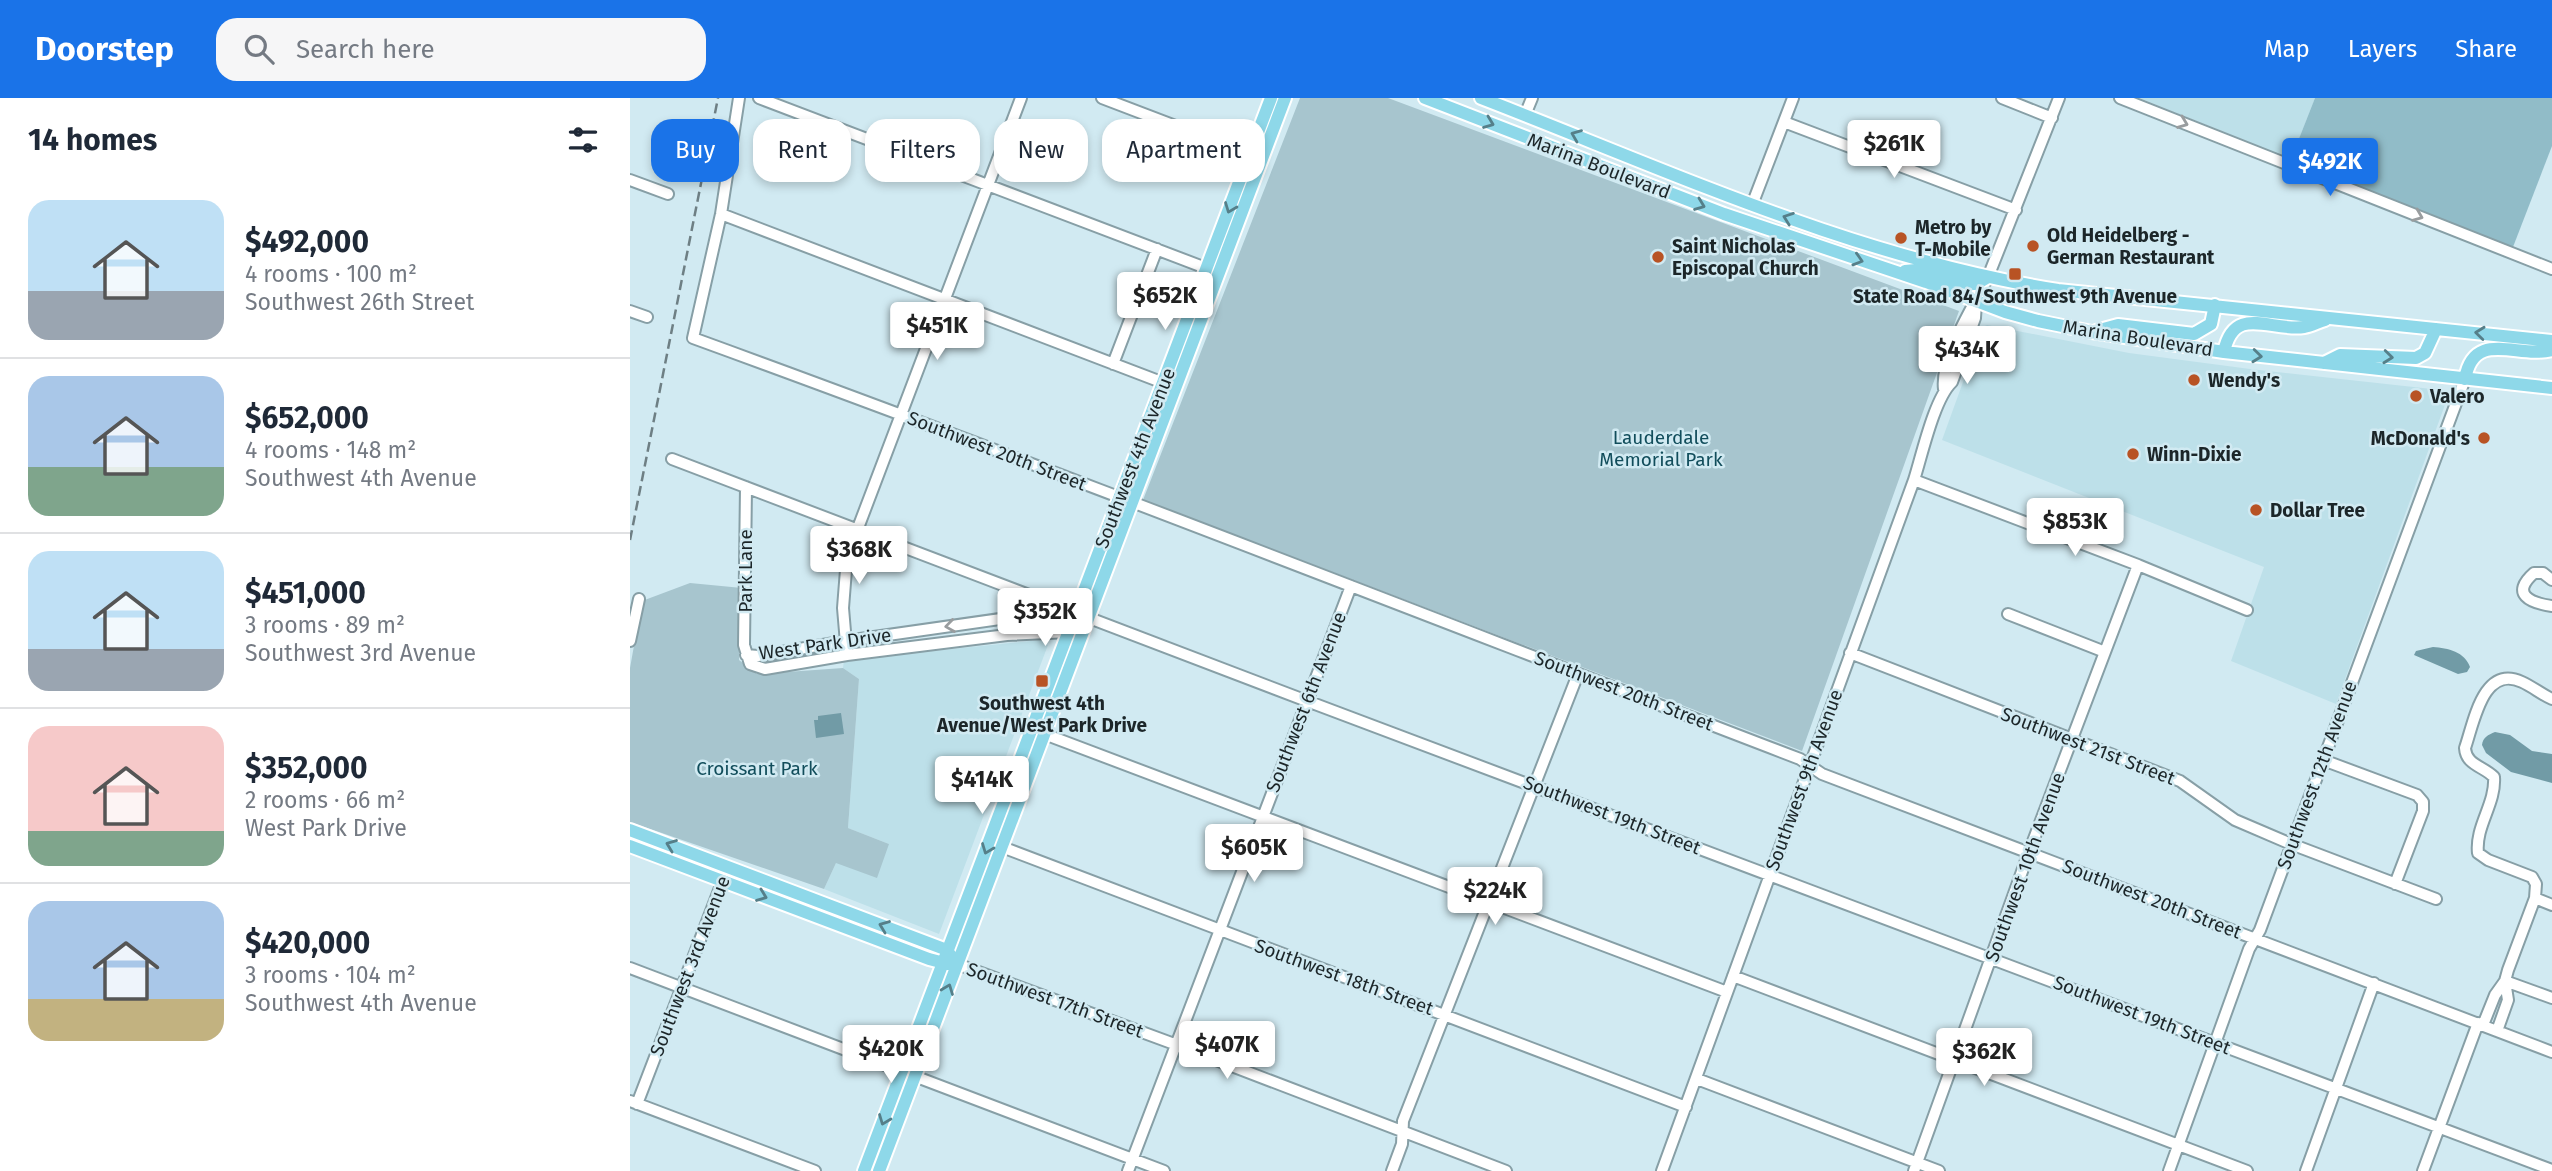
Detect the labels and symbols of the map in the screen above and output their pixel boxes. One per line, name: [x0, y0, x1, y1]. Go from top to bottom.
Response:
one-way arrow: [1482, 114, 1494, 128]
one-way arrow: [2177, 115, 2189, 129]
pin: $261K: [1845, 120, 1943, 180]
street label: Marina Boulevard: [1524, 128, 1674, 204]
one-way arrow: [1571, 130, 1583, 144]
pin: $492K: [2281, 139, 2379, 198]
one-way arrow: [1694, 197, 1706, 211]
one-way arrow: [1224, 201, 1238, 213]
one-way arrow: [2411, 207, 2423, 221]
one-way arrow: [1783, 212, 1795, 226]
place label: Metro by T-Mobile: [1915, 216, 1992, 261]
place label: Old Heidelberg - German Restaurant: [2047, 224, 2215, 269]
marker: Metro by T-Mobile: [1893, 230, 1909, 246]
place label: Saint Nicholas Episcopal Church: [1672, 235, 1819, 280]
marker: Old Heidelberg - German Restaurant: [2025, 238, 2041, 254]
marker: Saint Nicholas Episcopal Church: [1650, 249, 1666, 265]
one-way arrow: [1852, 252, 1864, 267]
marker: State Road 84/Southwest 9th Avenue: [2007, 266, 2023, 282]
pin: $652K: [1116, 272, 1214, 332]
place label: State Road 84/Southwest 9th Avenue: [1853, 285, 2177, 308]
pin: $451K: [888, 302, 986, 362]
street label: Marina Boulevard: [2061, 315, 2215, 361]
one-way arrow: [2474, 326, 2486, 341]
pin: $434K: [1918, 327, 2016, 386]
one-way arrow: [2251, 348, 2263, 363]
one-way arrow: [2382, 349, 2393, 364]
street label: Southwest 4th Avenue: [1090, 365, 1180, 551]
place label: Wendy's: [2208, 369, 2280, 392]
marker: Wendy's: [2186, 372, 2202, 388]
place label: Valero: [2429, 385, 2484, 408]
marker: Valero: [2408, 388, 2424, 404]
street label: Southwest 20th Street: [904, 406, 1090, 496]
park label: Lauderdale Memorial Park: [1599, 426, 1723, 471]
place label: McDonald's: [2371, 427, 2470, 450]
marker: McDonald's: [2476, 430, 2492, 446]
place label: Winn-Dixie: [2147, 443, 2241, 466]
marker: Winn-Dixie: [2125, 446, 2141, 462]
pin: $853K: [2026, 498, 2124, 558]
place label: Dollar Tree: [2270, 499, 2365, 522]
marker: Dollar Tree: [2248, 502, 2264, 518]
pin: $368K: [810, 526, 908, 586]
street label: Park Lane: [734, 529, 757, 613]
pin: $352K: [996, 588, 1094, 648]
street label: Southwest 6th Avenue: [1261, 609, 1351, 795]
one-way arrow: [944, 619, 956, 634]
street label: West Park Drive: [757, 623, 893, 665]
street label: Southwest 20th Street: [1531, 646, 1717, 736]
marker: Southwest 4th Avenue/West Park Drive: [1034, 673, 1050, 689]
street label: Southwest 12th Avenue: [2272, 678, 2362, 872]
street label: Southwest 9th Avenue: [1760, 686, 1848, 874]
place label: Southwest 4th Avenue/West Park Drive: [936, 692, 1147, 737]
street label: Southwest 21st Street: [1998, 702, 2178, 790]
pin: $414K: [933, 756, 1031, 816]
park label: Croissant Park: [696, 757, 818, 780]
street label: Southwest 10th Avenue: [1980, 769, 2070, 965]
street label: Southwest 19th Street: [1520, 771, 1704, 859]
pin: $605K: [1205, 824, 1303, 884]
one-way arrow: [665, 840, 677, 854]
one-way arrow: [981, 842, 995, 854]
street label: Southwest 20th Street: [2059, 854, 2245, 944]
pin: $224K: [1446, 868, 1544, 927]
street label: Southwest 3rd Avenue: [645, 873, 735, 1059]
one-way arrow: [756, 888, 768, 902]
one-way arrow: [878, 920, 890, 934]
street label: Southwest 18th Street: [1251, 934, 1437, 1020]
street label: Southwest 17th Street: [963, 957, 1147, 1043]
street label: Southwest 19th Street: [2050, 971, 2234, 1059]
one-way arrow: [940, 984, 954, 996]
pin: $407K: [1178, 1021, 1276, 1081]
pin: $420K: [842, 1026, 940, 1085]
pin: $362K: [1935, 1028, 2033, 1088]
one-way arrow: [878, 1113, 892, 1125]

